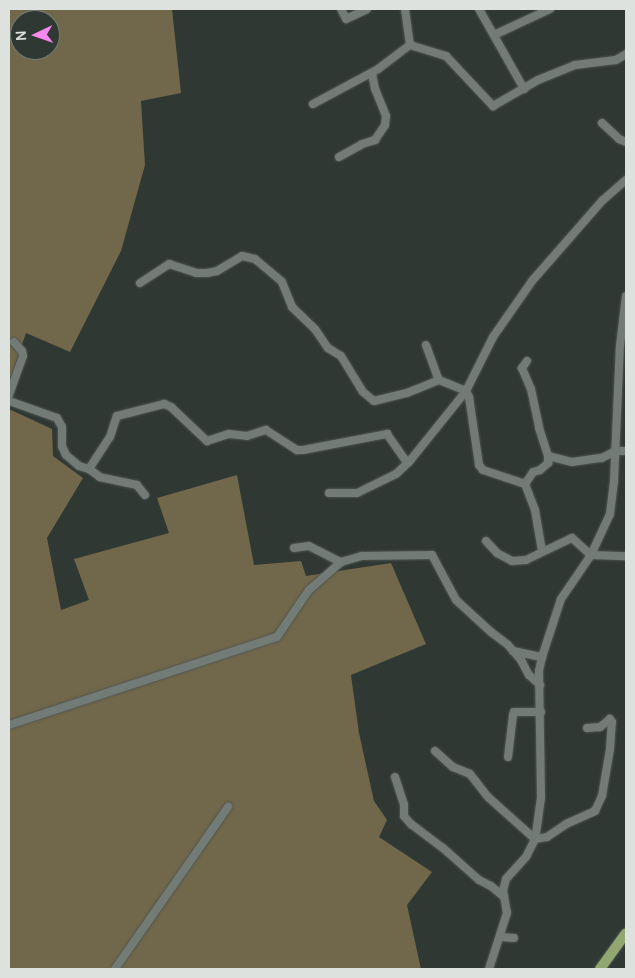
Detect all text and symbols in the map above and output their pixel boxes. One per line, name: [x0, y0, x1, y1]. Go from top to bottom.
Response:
north arrow: [10, 10, 60, 60]
text: N: [11, 30, 30, 41]

